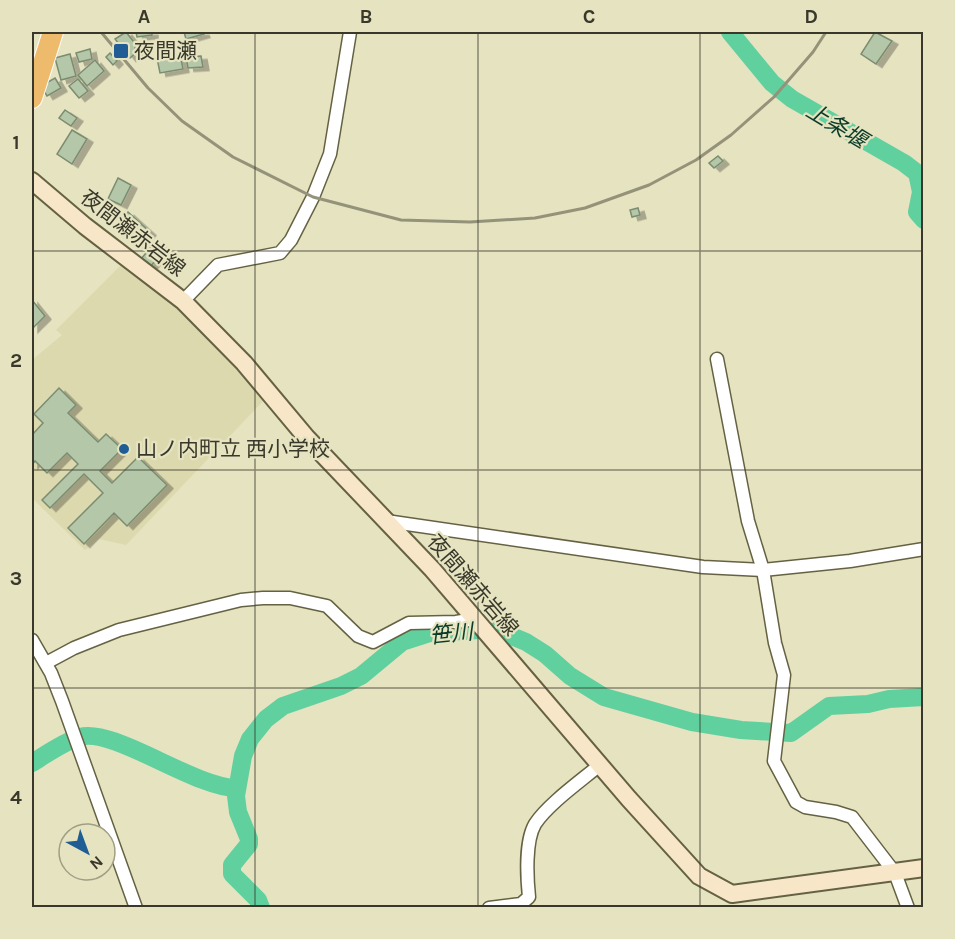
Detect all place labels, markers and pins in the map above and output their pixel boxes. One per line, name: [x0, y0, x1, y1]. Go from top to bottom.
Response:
place label: 夜間瀬: [134, 39, 197, 63]
marker: 夜間瀬: [112, 42, 130, 60]
place label: 山ノ内町立 西小学校: [136, 437, 330, 461]
marker: 山ノ内町立 西小学校: [117, 442, 131, 456]

